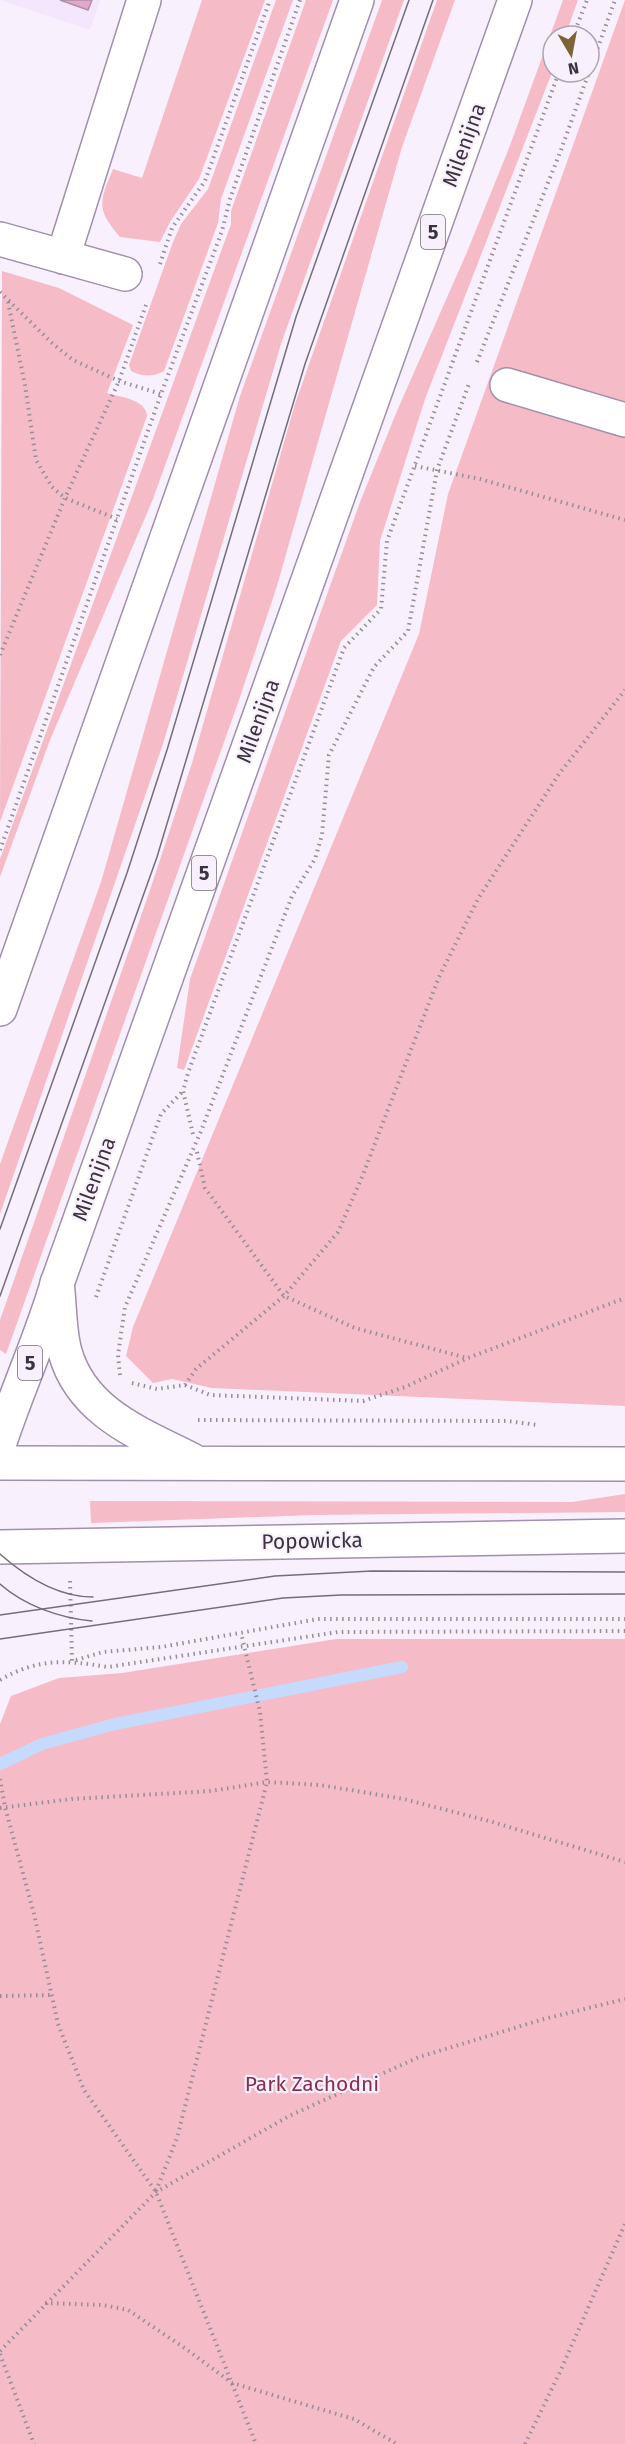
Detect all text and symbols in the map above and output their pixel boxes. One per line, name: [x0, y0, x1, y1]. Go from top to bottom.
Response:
north arrow: [541, 24, 601, 84]
text: N: [567, 58, 580, 79]
street label: Milenijna: [437, 99, 491, 191]
road number: 5: [421, 215, 445, 249]
street label: Milenijna: [231, 675, 285, 767]
road number: 5: [192, 856, 216, 890]
street label: Milenijna: [67, 1133, 121, 1225]
road number: 5: [18, 1346, 42, 1380]
street label: Popowicka: [261, 1527, 363, 1555]
park label: Park Zachodni: [245, 2071, 379, 2097]

